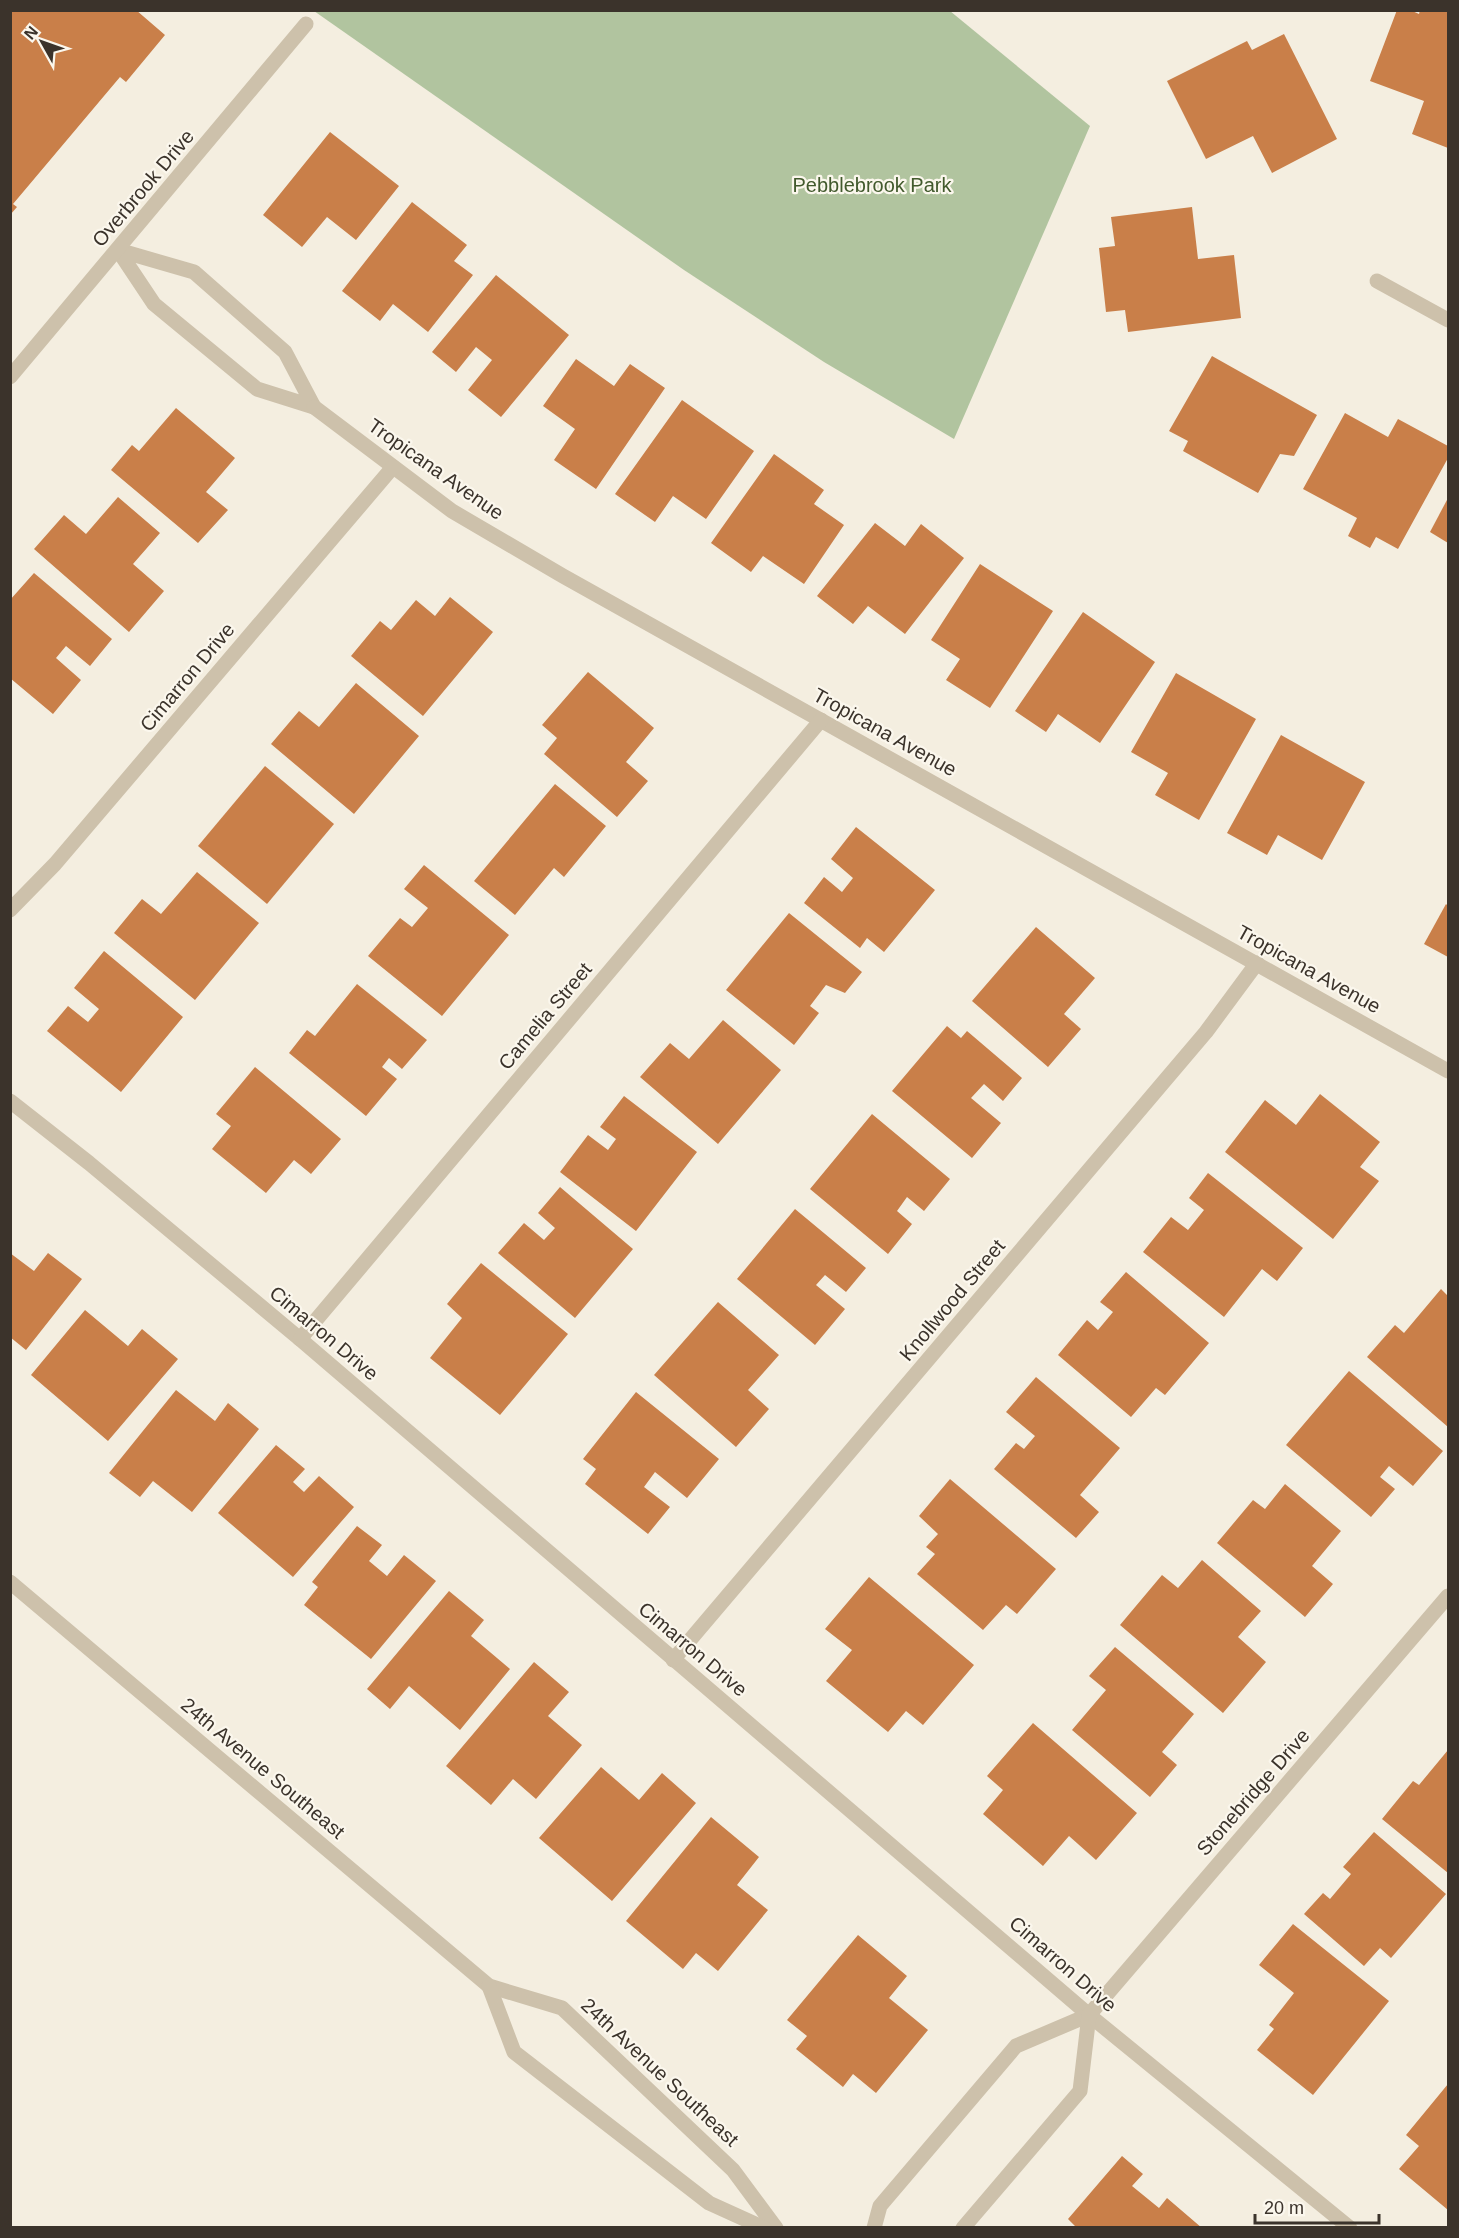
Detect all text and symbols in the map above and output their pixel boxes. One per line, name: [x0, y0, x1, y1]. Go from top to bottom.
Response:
north arrow: [12, 12, 72, 72]
text: N: [21, 23, 41, 43]
street label: Overbrook Drive: [88, 125, 198, 251]
park label: Pebblebrook Park: [793, 174, 952, 196]
street label: Tropicana Avenue: [364, 414, 508, 524]
street label: Cimarron Drive: [135, 618, 239, 736]
street label: Tropicana Avenue: [810, 684, 960, 780]
street label: Tropicana Avenue: [1234, 921, 1384, 1017]
street label: Camelia Street: [494, 958, 596, 1074]
street label: Knollwood Street: [895, 1235, 1009, 1365]
street label: Cimarron Drive: [265, 1281, 383, 1385]
street label: Cimarron Drive: [634, 1597, 752, 1701]
street label: 24th Avenue Southeast: [177, 1693, 349, 1843]
street label: Stonebridge Drive: [1192, 1724, 1314, 1860]
street label: Cimarron Drive: [1005, 1912, 1121, 2016]
street label: 24th Avenue Southeast: [577, 1994, 743, 2151]
scale bar: [1255, 2187, 1380, 2225]
text: 20 m: [1264, 2198, 1304, 2218]

